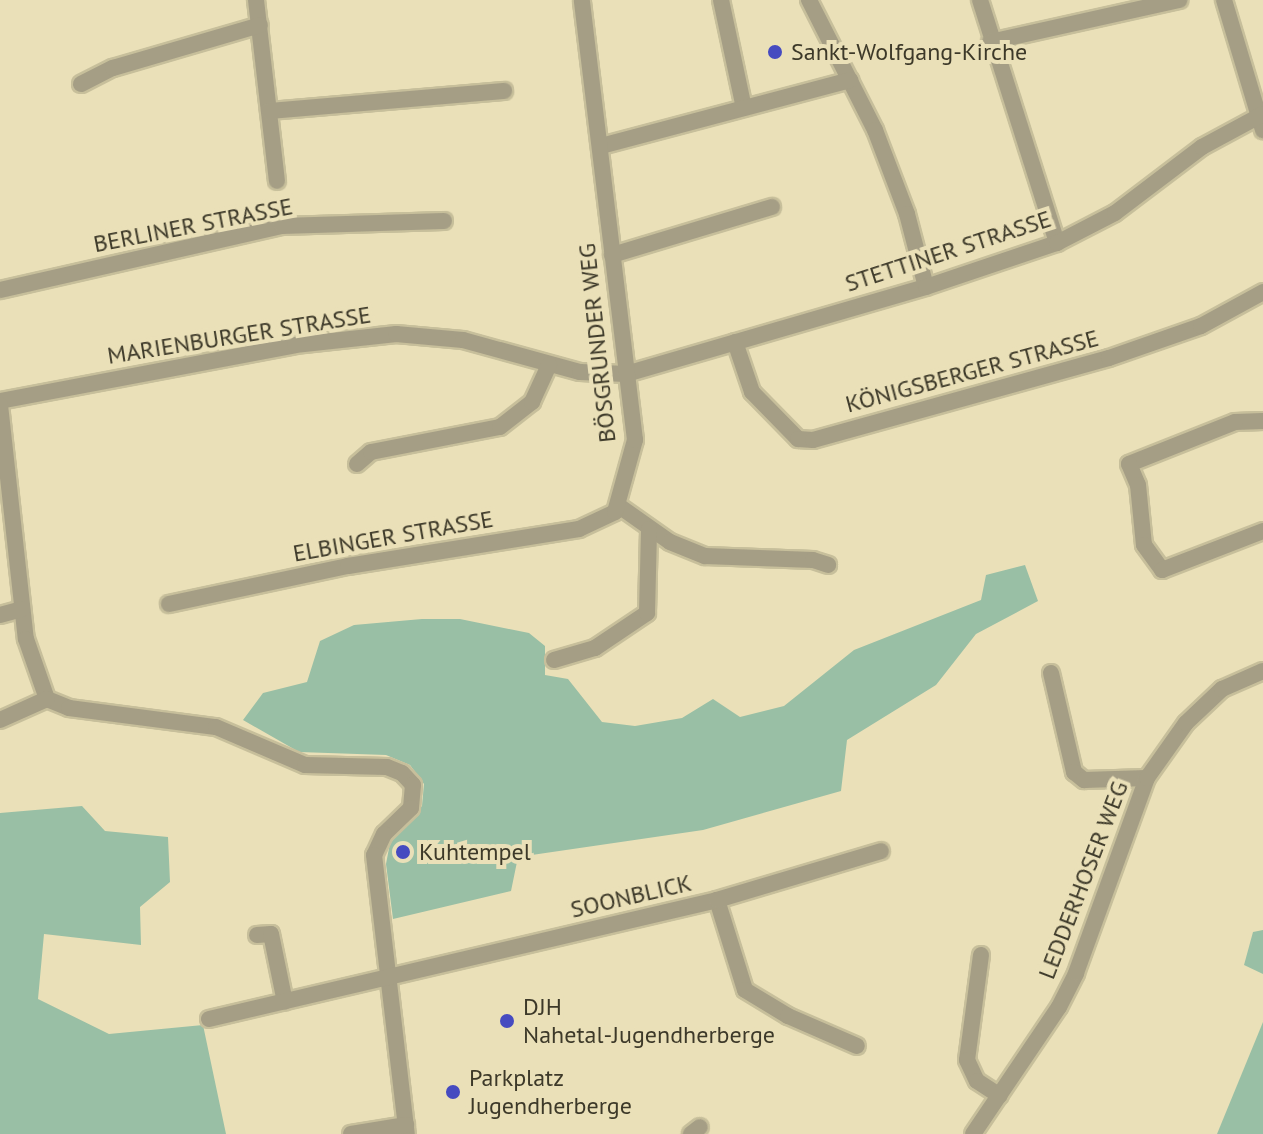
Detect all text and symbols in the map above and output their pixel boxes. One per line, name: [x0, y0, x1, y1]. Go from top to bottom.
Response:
place label: Sankt-Wolfgang-Kirche: [791, 38, 1027, 66]
marker: Sankt-Wolfgang-Kirche: [766, 43, 784, 61]
street label: BERLINER STRASSE: [91, 192, 295, 258]
street label: STETTINER STRASSE: [841, 204, 1055, 298]
street label: BÖSGRUNDER WEG: [572, 242, 622, 444]
street label: MARIENBURGER STRASSE: [105, 300, 373, 370]
street label: KÖNIGSBERGER STRASSE: [842, 323, 1102, 419]
street label: ELBINGER STRASSE: [291, 504, 495, 568]
street label: LEDDERHOSER WEG: [1032, 777, 1134, 983]
place label: Kuhtempel: [419, 838, 531, 866]
marker: Kuhtempel: [394, 843, 412, 861]
street label: SOONBLICK: [568, 868, 694, 924]
place label: DJH Nahetal-Jugendherberge: [523, 993, 775, 1049]
marker: DJH Nahetal-Jugendherberge: [498, 1012, 516, 1030]
place label: Parkplatz Jugendherberge: [469, 1064, 632, 1120]
marker: Parkplatz Jugendherberge: [444, 1083, 462, 1101]

